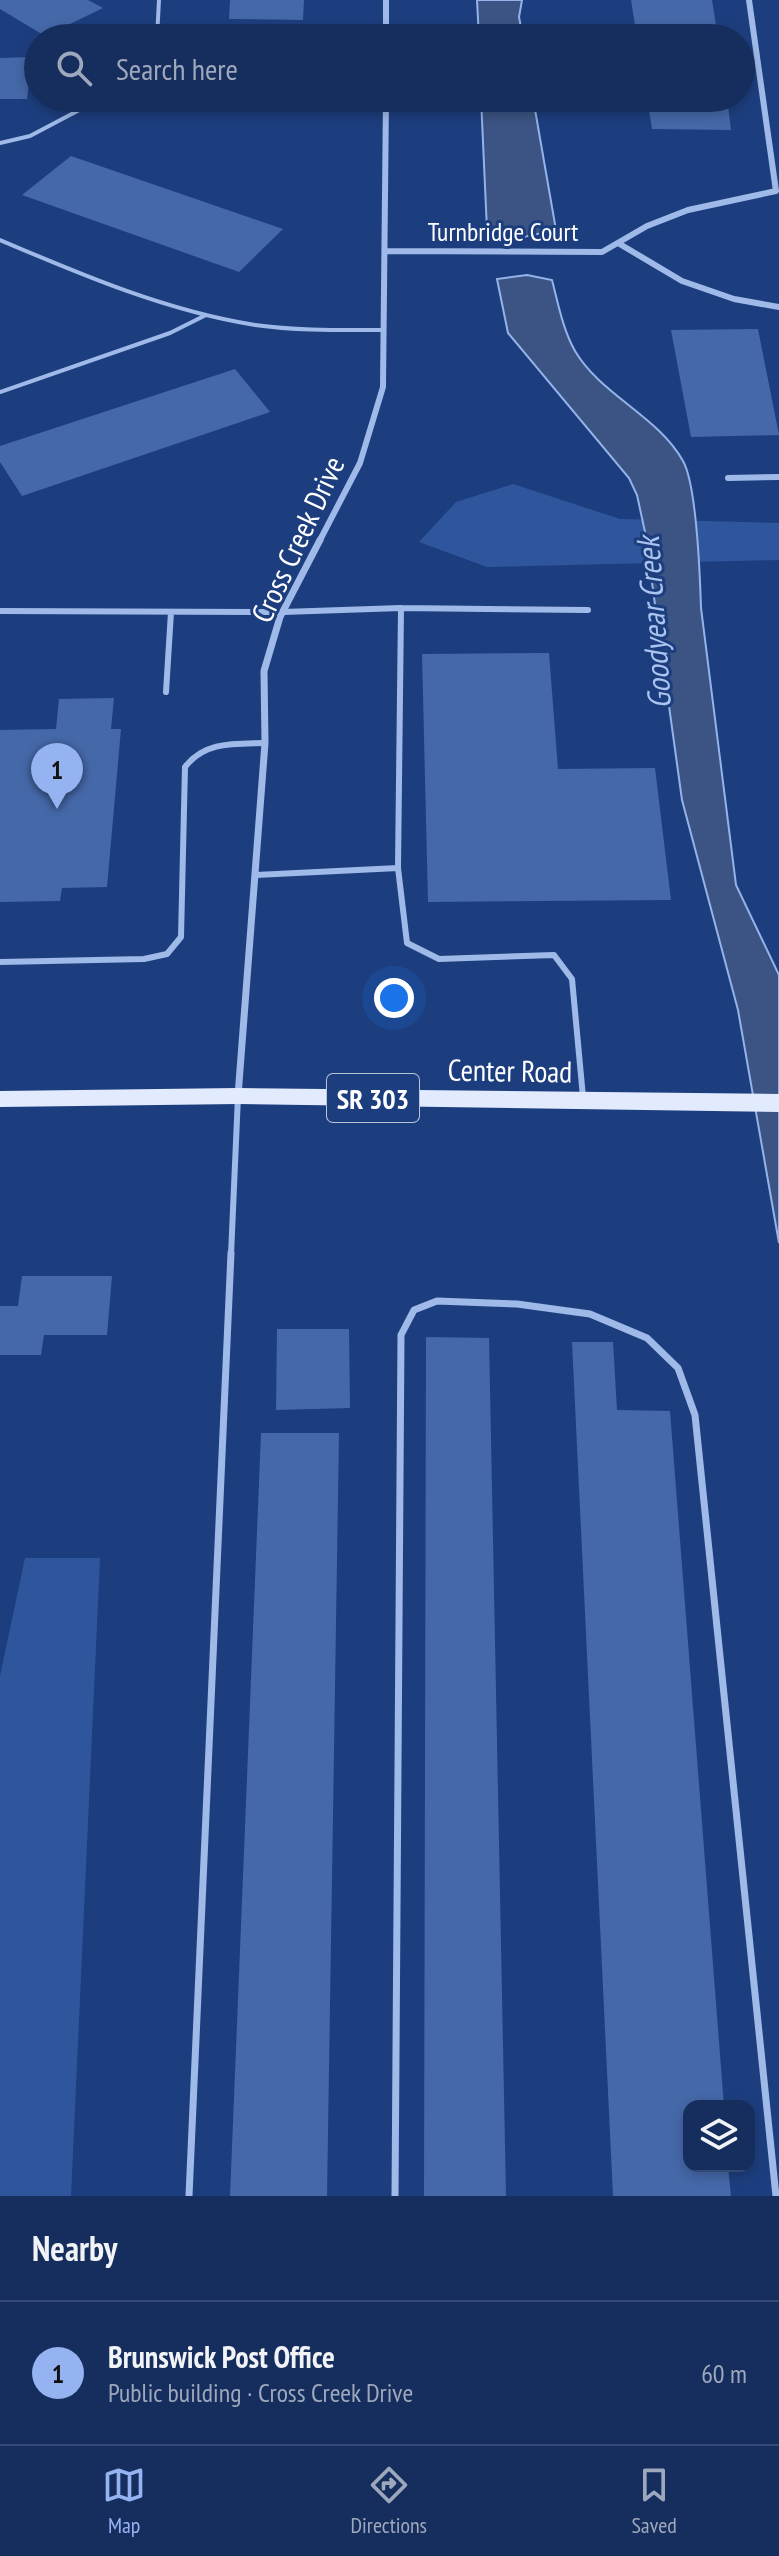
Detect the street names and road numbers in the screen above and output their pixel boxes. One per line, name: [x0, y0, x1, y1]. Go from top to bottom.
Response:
street label: Turnbridge Court: [428, 215, 578, 248]
street label: Cross Creek Drive: [241, 450, 353, 628]
street label: Center Road: [447, 1049, 573, 1091]
road number: SR 303: [327, 1074, 419, 1122]

